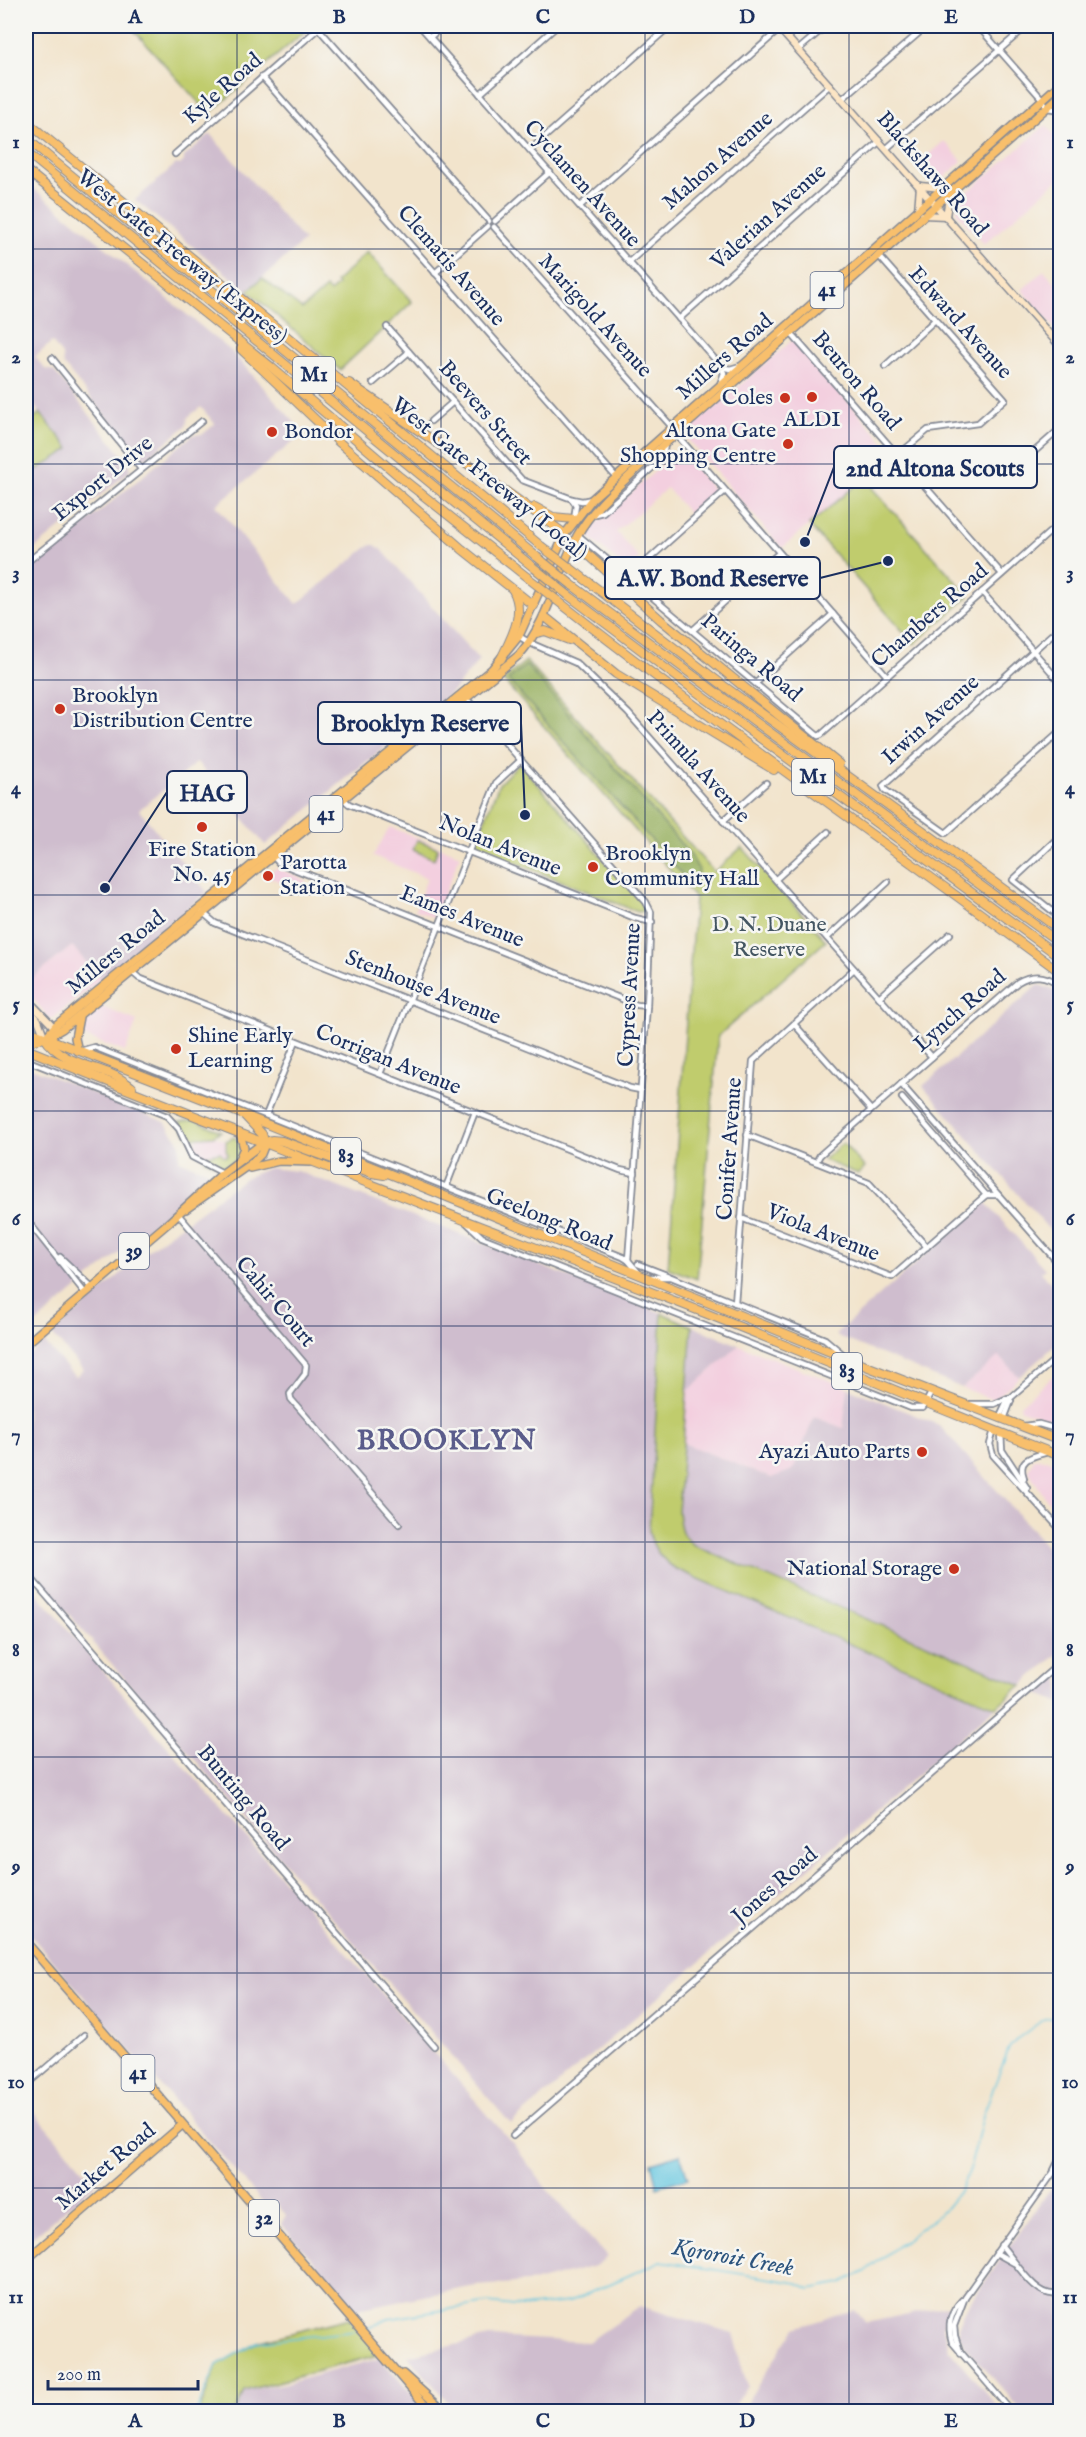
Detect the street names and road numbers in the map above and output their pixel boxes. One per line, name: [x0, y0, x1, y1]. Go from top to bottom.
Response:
street label: Kyle Road: [178, 47, 268, 131]
street label: Mahon Avenue: [657, 105, 779, 217]
street label: Blackshaws Road: [870, 106, 994, 243]
street label: Cyclamen Avenue: [517, 114, 647, 254]
street label: Valerian Avenue: [705, 158, 833, 277]
street label: West Gate Freeway (Express): [71, 163, 293, 351]
street label: Clematis Avenue: [391, 200, 511, 332]
street label: Marigold Avenue: [532, 248, 658, 384]
street label: Edward Avenue: [902, 261, 1018, 385]
road number: 41: [810, 272, 844, 308]
street label: Millers Road: [671, 307, 779, 407]
street label: Beuron Road: [805, 326, 907, 436]
street label: Beevers Street: [432, 355, 538, 471]
road number: M1: [293, 357, 335, 393]
street label: West Gate Freeway (Local): [385, 391, 593, 567]
street label: Export Drive: [47, 430, 159, 528]
street label: Chambers Road: [866, 557, 995, 674]
street label: Paringa Road: [695, 608, 808, 709]
street label: Irwin Avenue: [876, 669, 986, 771]
street label: Primula Avenue: [640, 705, 756, 829]
road number: M1: [792, 759, 834, 795]
road number: 41: [310, 796, 342, 832]
street label: Nolan Avenue: [435, 809, 565, 883]
street label: Eames Avenue: [396, 879, 528, 955]
street label: Millers Road: [61, 905, 171, 1001]
street label: Cypress Avenue: [612, 922, 648, 1068]
street label: Stenhouse Avenue: [341, 944, 505, 1032]
street label: Lynch Road: [908, 963, 1012, 1059]
street label: Corrigan Avenue: [311, 1018, 465, 1102]
street label: Conifer Avenue: [711, 1077, 749, 1221]
road number: 83: [331, 1138, 361, 1174]
street label: Geelong Road: [482, 1182, 616, 1258]
street label: Viola Avenue: [761, 1197, 884, 1268]
road number: 39: [119, 1233, 149, 1269]
street label: Cahir Court: [229, 1251, 321, 1354]
road number: 83: [832, 1353, 862, 1389]
street label: Bunting Road: [191, 1739, 295, 1857]
street label: Jones Road: [724, 1841, 824, 1933]
road number: 41: [122, 2055, 154, 2091]
street label: Market Road: [50, 2117, 162, 2217]
road number: 32: [249, 2200, 279, 2236]

